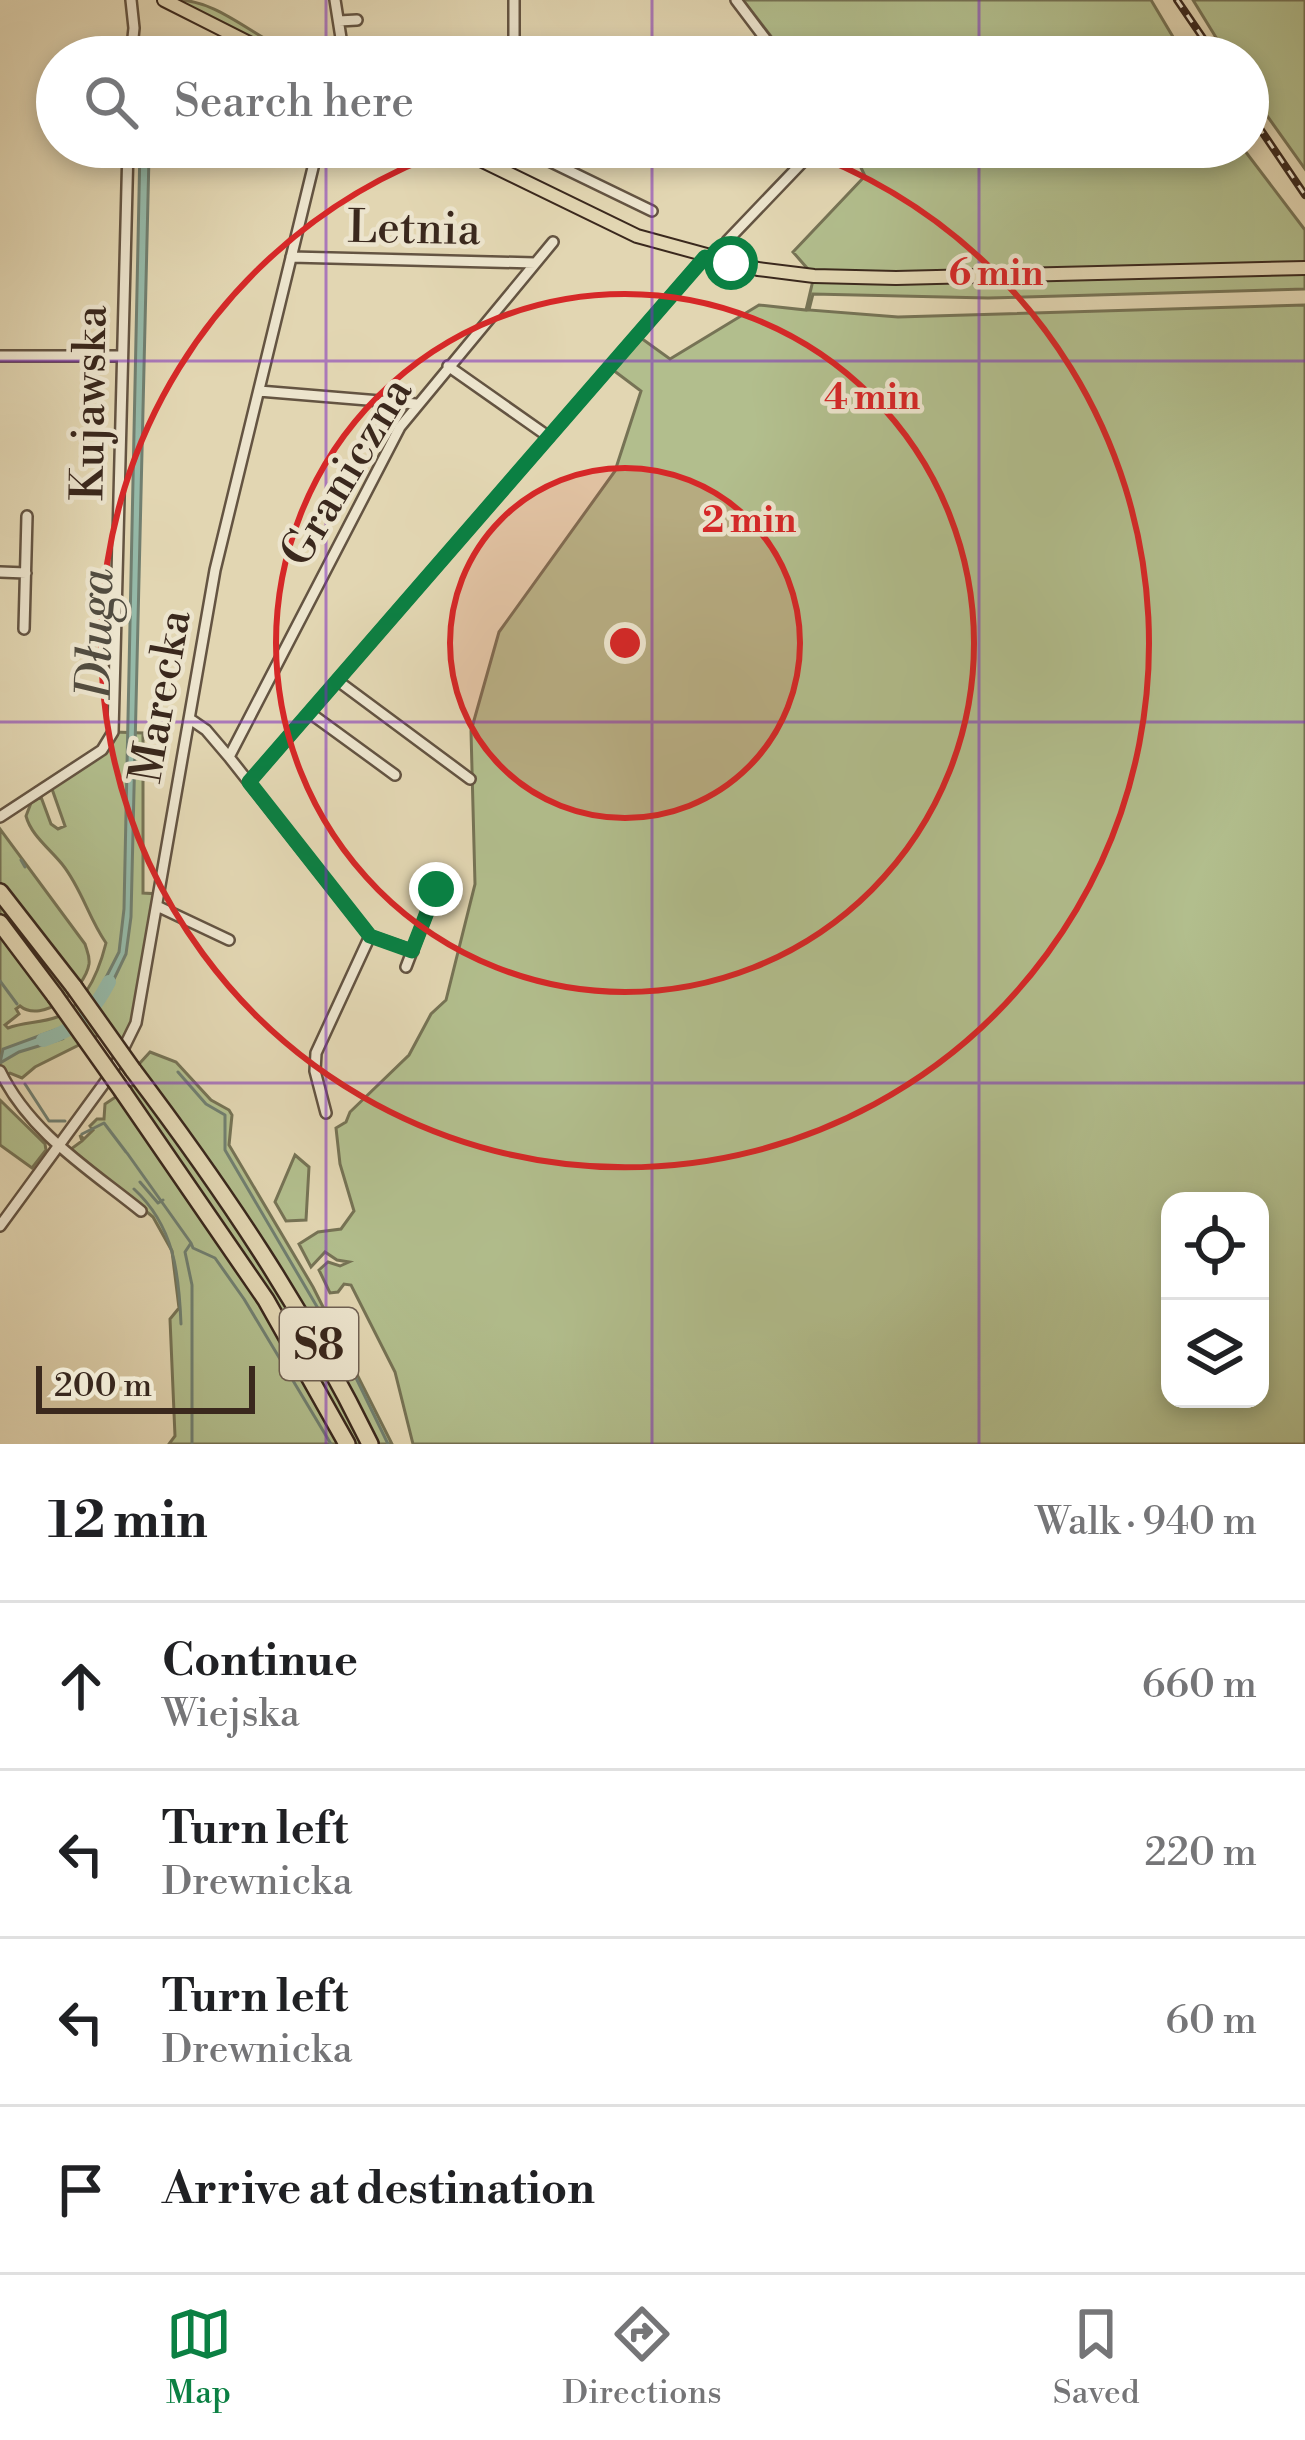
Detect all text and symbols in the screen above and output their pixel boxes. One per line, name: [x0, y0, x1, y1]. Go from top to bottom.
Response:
search box: [36, 36, 1269, 168]
icon: search: [78, 69, 144, 135]
text: Search here: [174, 74, 414, 131]
street label: Letnia: [347, 200, 481, 259]
route start: [704, 236, 758, 290]
text: 6 min: [949, 252, 1043, 297]
street label: Kujawska: [60, 305, 121, 501]
street label: Graniczna: [268, 367, 426, 577]
text: 4 min: [824, 376, 920, 421]
text: 2 min: [702, 499, 796, 544]
water label: Długa: [66, 568, 128, 700]
street label: Marecka: [118, 605, 205, 787]
centre of rings: [604, 622, 646, 664]
route end: [409, 862, 463, 916]
map controls: [1161, 1192, 1269, 1408]
button: locate: [1161, 1192, 1269, 1300]
button: layers: [1161, 1300, 1269, 1408]
road number: S8: [280, 1308, 358, 1380]
scale bar: [36, 1360, 255, 1413]
text: 200 m: [54, 1366, 152, 1407]
text: 12 min: [48, 1490, 208, 1554]
text: Walk · 940 m: [1035, 1498, 1257, 1547]
text: Continue: [162, 1633, 358, 1690]
icon: ahead: [48, 1653, 114, 1719]
text: 660 m: [1142, 1661, 1257, 1710]
text: Wiejska: [162, 1690, 300, 1739]
text: Turn left: [162, 1801, 348, 1858]
icon: left: [48, 1821, 114, 1887]
text: 220 m: [1144, 1829, 1257, 1878]
text: Drewnicka: [162, 1858, 352, 1907]
text: Turn left: [162, 1969, 348, 2026]
icon: left: [48, 1989, 114, 2055]
text: 60 m: [1165, 1997, 1257, 2046]
text: Drewnicka: [162, 2026, 352, 2075]
icon: arrive: [48, 2157, 114, 2223]
text: Arrive at destination: [162, 2161, 595, 2218]
tab: Map: [166, 2301, 232, 2414]
tab: Directions: [563, 2301, 722, 2414]
tab: Saved: [1053, 2301, 1139, 2414]

